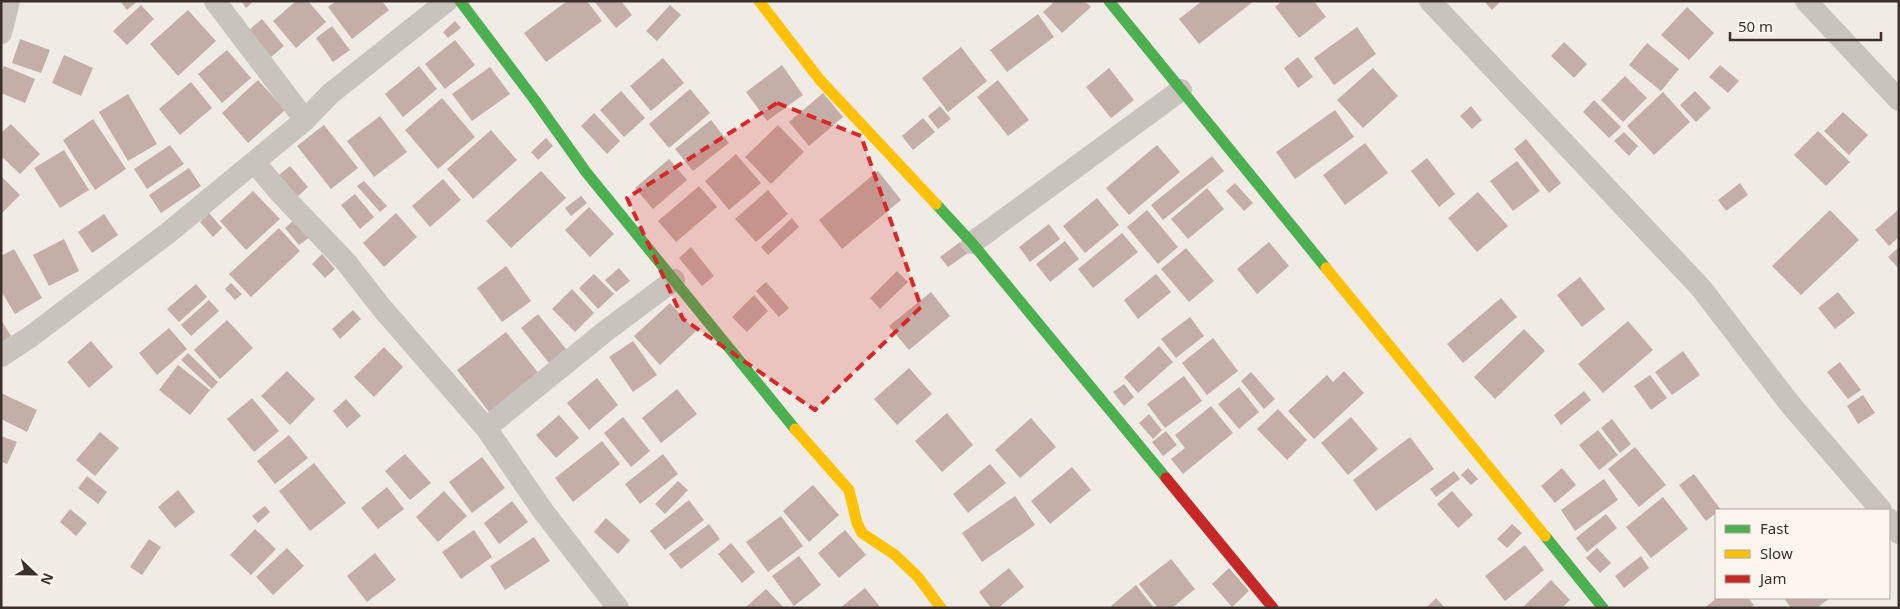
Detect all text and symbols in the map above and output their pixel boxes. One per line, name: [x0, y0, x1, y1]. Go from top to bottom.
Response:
scale bar: [1730, 10, 1881, 42]
text: 50 m: [1738, 16, 1773, 36]
legend: [1715, 509, 1890, 599]
text: Fast: [1760, 518, 1789, 538]
text: Slow: [1760, 543, 1793, 563]
north arrow: [10, 549, 60, 599]
text: Jam: [1758, 568, 1787, 588]
text: N: [37, 570, 58, 588]

